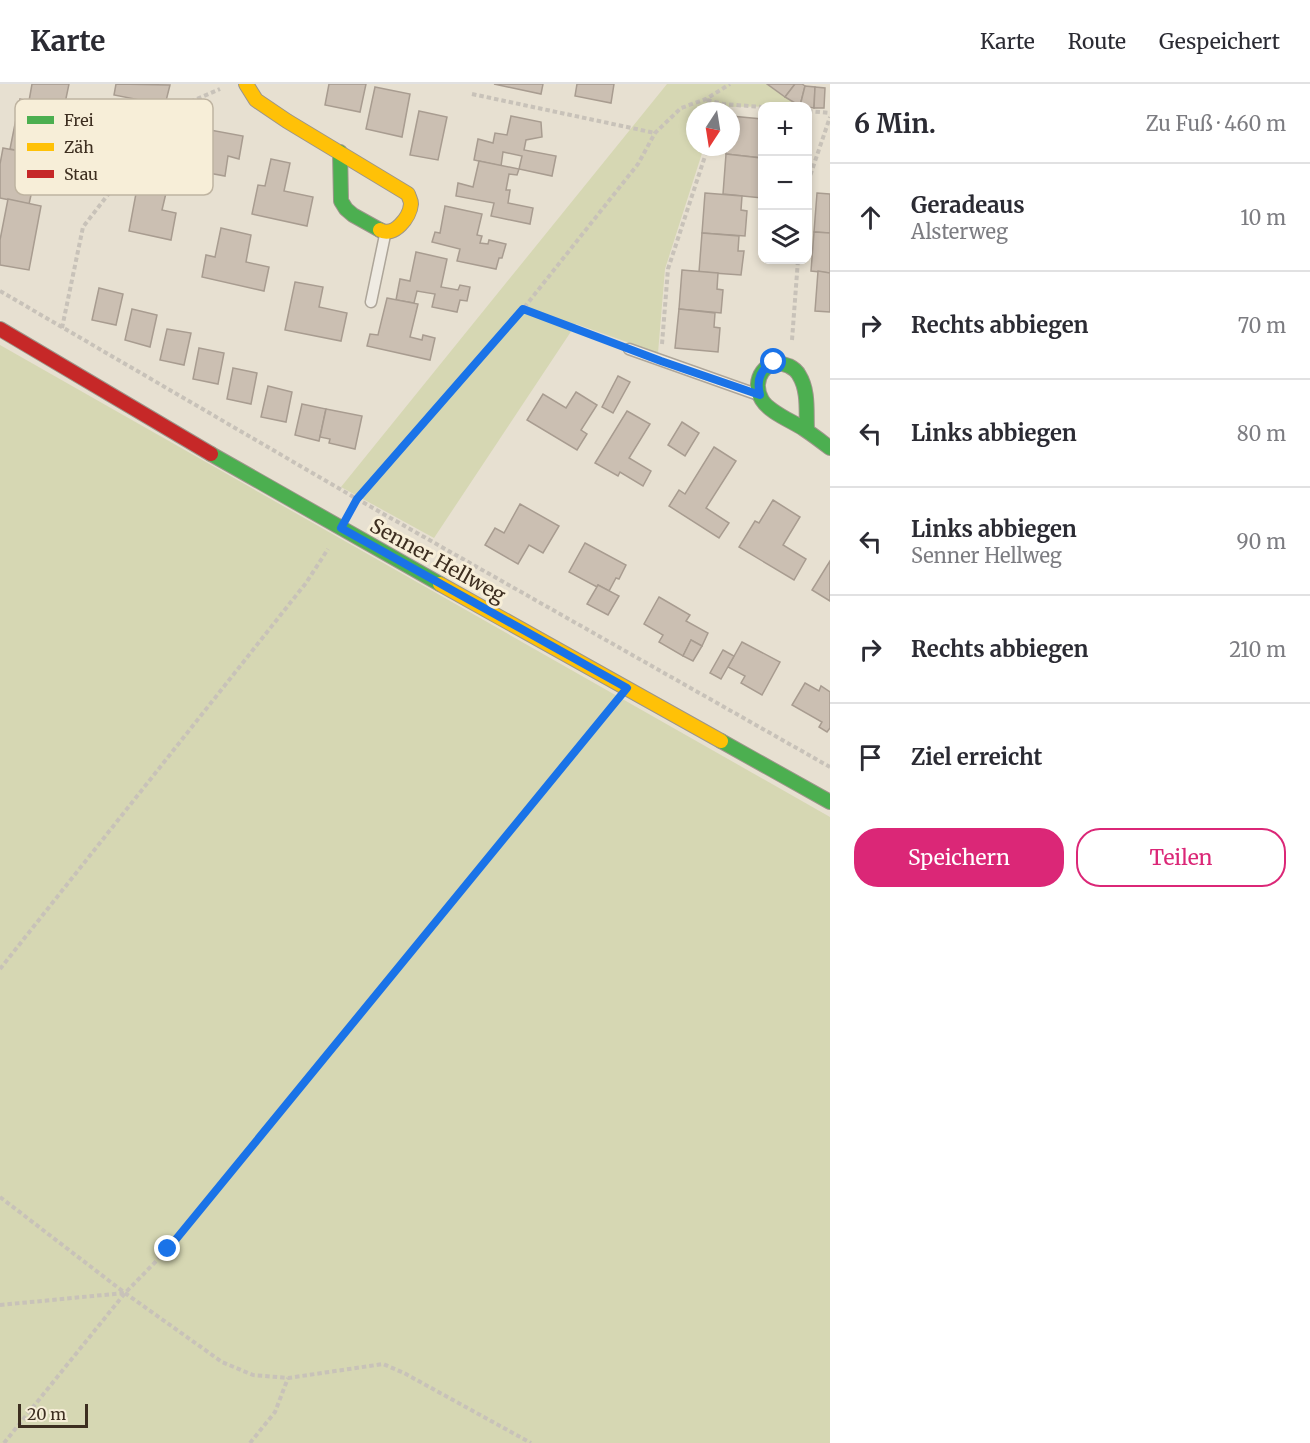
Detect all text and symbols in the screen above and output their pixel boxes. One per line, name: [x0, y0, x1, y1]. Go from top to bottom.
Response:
text: Karte: [30, 23, 105, 59]
text: Karte: [980, 28, 1035, 55]
text: Route: [1068, 28, 1126, 55]
text: Gespeichert: [1159, 28, 1280, 55]
legend: [15, 99, 213, 195]
north arrow: [686, 102, 740, 156]
map controls: [758, 102, 812, 264]
button: +: [758, 102, 812, 156]
text: 6 Min.: [854, 107, 936, 140]
text: Frei: [64, 110, 94, 130]
text: Zu Fuß · 460 m: [1146, 111, 1286, 136]
text: Zäh: [64, 137, 94, 157]
button: −: [758, 156, 812, 210]
text: Stau: [64, 164, 98, 184]
text: Geradeaus: [911, 191, 1025, 219]
icon: ahead: [854, 201, 887, 234]
text: 10 m: [1240, 205, 1286, 230]
button: layers: [758, 210, 812, 264]
text: Alsterweg: [911, 219, 1008, 244]
icon: right: [854, 309, 887, 342]
text: Rechts abbiegen: [911, 311, 1088, 339]
text: 70 m: [1238, 313, 1286, 338]
route start: [760, 348, 786, 374]
icon: left: [854, 417, 887, 450]
text: Links abbiegen: [911, 419, 1077, 447]
text: 80 m: [1237, 421, 1286, 446]
street label: Senner Hellweg: [366, 512, 510, 608]
text: Links abbiegen: [911, 515, 1077, 543]
icon: left: [854, 525, 887, 558]
text: 90 m: [1236, 529, 1286, 554]
text: Senner Hellweg: [911, 543, 1062, 568]
icon: right: [854, 633, 887, 666]
text: Rechts abbiegen: [911, 635, 1088, 663]
text: 210 m: [1229, 637, 1286, 662]
icon: arrive: [854, 741, 887, 774]
text: Ziel erreicht: [911, 743, 1042, 771]
button: Speichern: [854, 828, 1064, 887]
button: Teilen: [1076, 828, 1286, 887]
route end: [154, 1235, 180, 1261]
scale bar: [18, 1401, 88, 1428]
text: 20 m: [27, 1404, 66, 1424]

